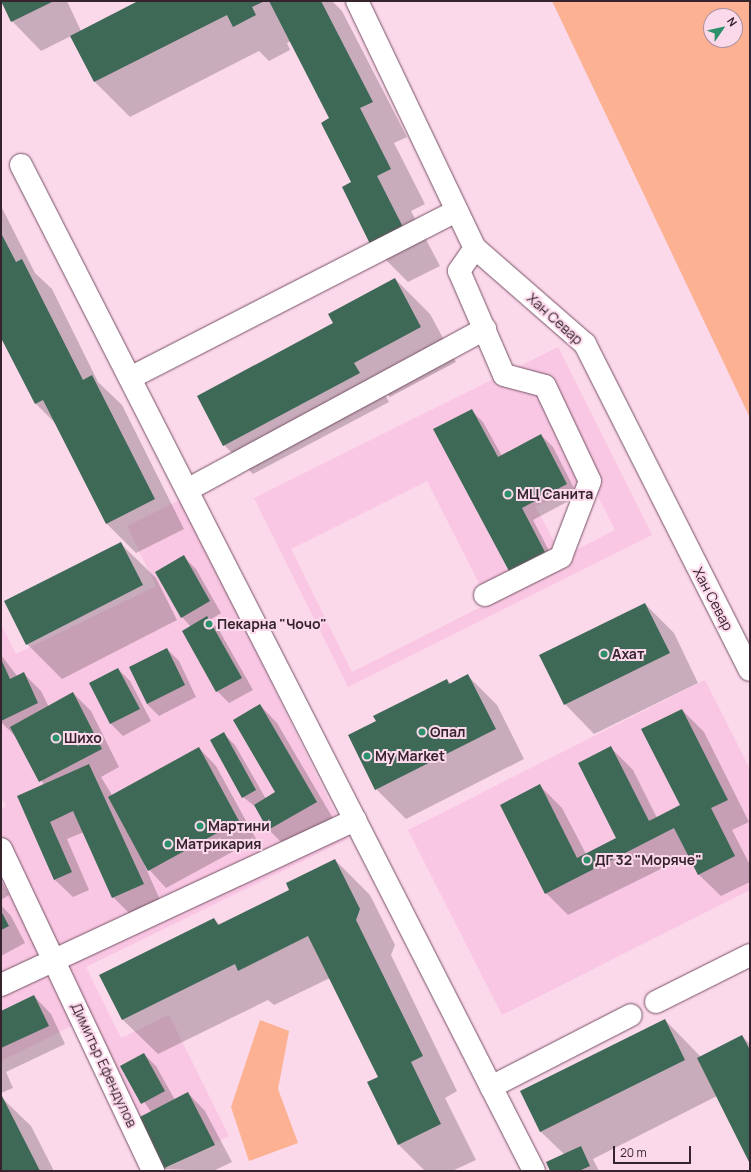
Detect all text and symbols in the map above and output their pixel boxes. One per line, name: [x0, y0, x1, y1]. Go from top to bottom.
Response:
north arrow: [703, 8, 743, 48]
text: N: [724, 14, 741, 29]
street label: Хан Севар: [524, 290, 586, 348]
place label: МЦ Санита: [517, 486, 593, 502]
marker: МЦ Санита: [502, 488, 514, 500]
street label: Хан Севар: [689, 565, 737, 633]
place label: Пекарна "Чочо": [217, 616, 327, 632]
marker: Пекарна "Чочо": [204, 619, 214, 629]
place label: Ахат: [612, 646, 644, 662]
marker: Ахат: [599, 649, 609, 659]
place label: Опал: [430, 724, 466, 740]
marker: Опал: [417, 727, 427, 737]
place label: Шихо: [64, 730, 102, 746]
marker: Шихо: [51, 733, 61, 743]
place label: My Market: [375, 748, 445, 764]
marker: My Market: [362, 751, 372, 761]
place label: Мартини: [208, 818, 270, 834]
marker: Мартини: [195, 821, 205, 831]
place label: Матрикария: [176, 836, 262, 852]
marker: Матрикария: [163, 839, 173, 849]
place label: ДГ 32 "Моряче": [595, 852, 702, 868]
marker: ДГ 32 "Моряче": [582, 855, 592, 865]
street label: Димитър Ефендулов: [68, 1000, 140, 1130]
scale bar: [615, 1138, 693, 1164]
text: 20 m: [620, 1144, 647, 1161]

